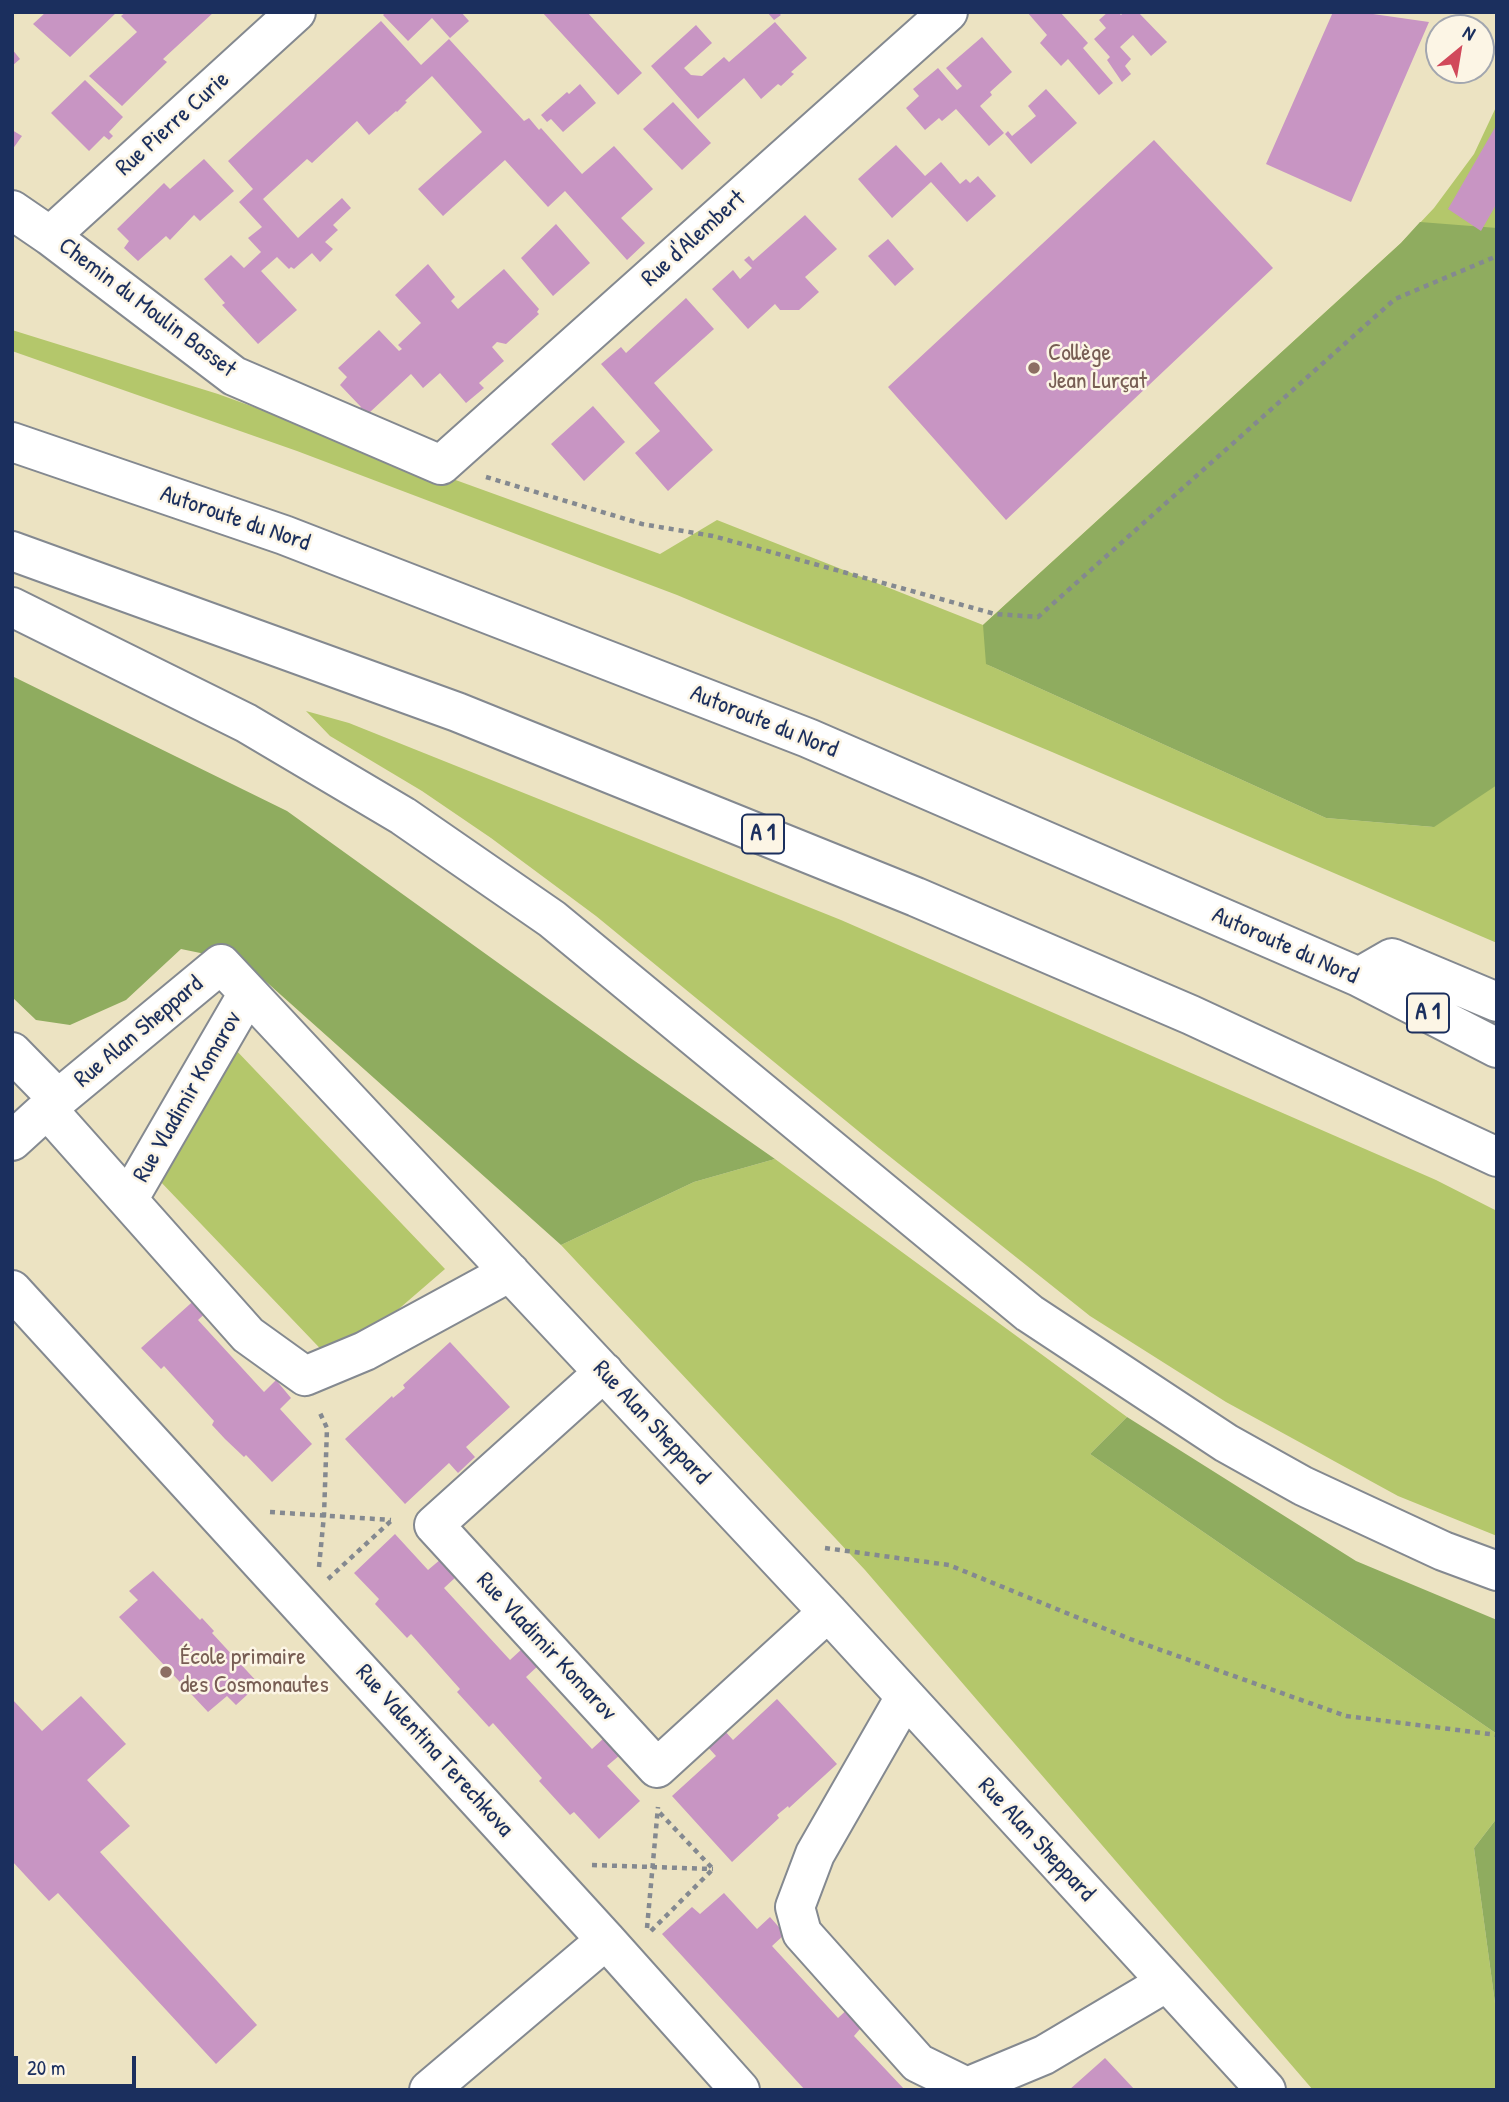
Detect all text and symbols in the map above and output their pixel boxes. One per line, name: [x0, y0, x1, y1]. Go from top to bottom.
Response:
north arrow: [1425, 14, 1495, 84]
text: N: [1459, 19, 1480, 46]
street label: Rue Pierre Curie: [110, 66, 236, 182]
street label: Rue d'Alembert: [636, 185, 752, 293]
street label: Chemin du Moulin Basset: [53, 232, 241, 384]
place label: Collège Jean Lurçat: [1048, 340, 1147, 396]
marker: Collège Jean Lurçat: [1026, 360, 1042, 376]
street label: Autoroute du Nord: [156, 480, 314, 558]
street label: Autoroute du Nord: [686, 679, 842, 765]
road number: A 1: [742, 814, 784, 854]
street label: Autoroute du Nord: [1208, 901, 1362, 991]
street label: Rue Alan Sheppard: [69, 970, 209, 1094]
road number: A 1: [1407, 994, 1449, 1032]
street label: Rue Vladimir Komarov: [127, 1006, 249, 1188]
street label: Rue Alan Sheppard: [586, 1355, 716, 1491]
street label: Rue Vladimir Komarov: [470, 1567, 622, 1727]
place label: École primaire des Cosmonautes: [180, 1644, 329, 1700]
street label: Rue Valentina Terechkova: [349, 1659, 519, 1843]
marker: École primaire des Cosmonautes: [158, 1664, 174, 1680]
street label: Rue Alan Sheppard: [971, 1772, 1101, 1908]
scale bar: [18, 2042, 140, 2086]
text: 20 m: [27, 2053, 65, 2082]

